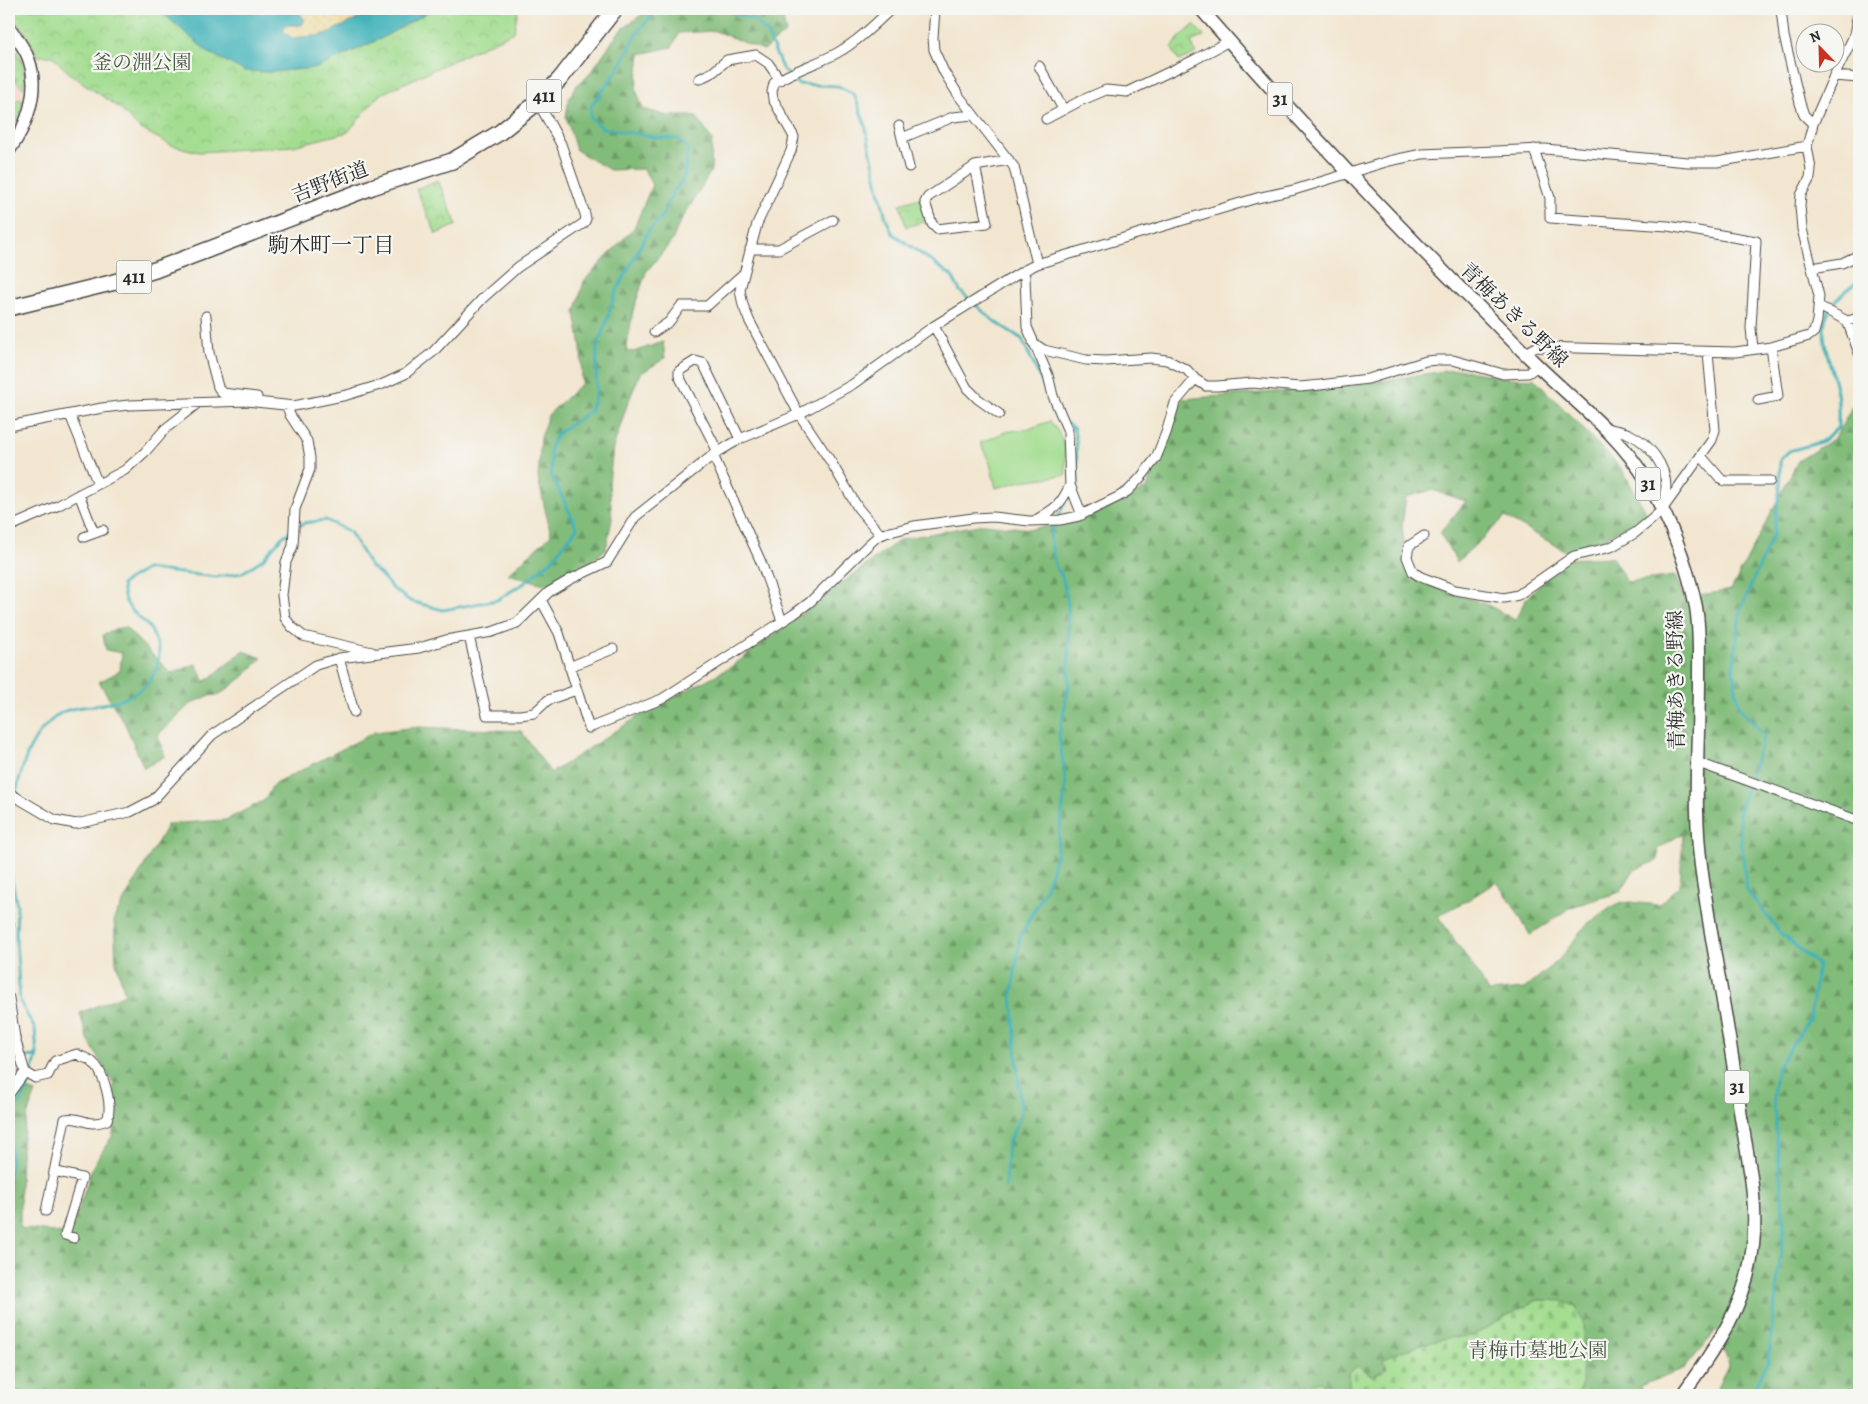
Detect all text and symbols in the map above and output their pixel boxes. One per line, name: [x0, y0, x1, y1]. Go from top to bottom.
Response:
north arrow: [1796, 22, 1846, 72]
text: N: [1807, 26, 1824, 47]
park label: 釜の淵公園: [92, 49, 192, 76]
road number: 411: [526, 80, 562, 112]
road number: 31: [1268, 82, 1292, 116]
street label: 吉野街道: [288, 155, 372, 209]
district label: 駒木町一丁目: [268, 231, 394, 259]
street label: 青梅あきる野線: [1454, 257, 1574, 373]
road number: 411: [116, 260, 152, 294]
road number: 31: [1636, 468, 1660, 500]
street label: 青梅あきる野線: [1661, 610, 1691, 750]
road number: 31: [1724, 1070, 1750, 1104]
park label: 青梅市墓地公園: [1468, 1337, 1608, 1364]

